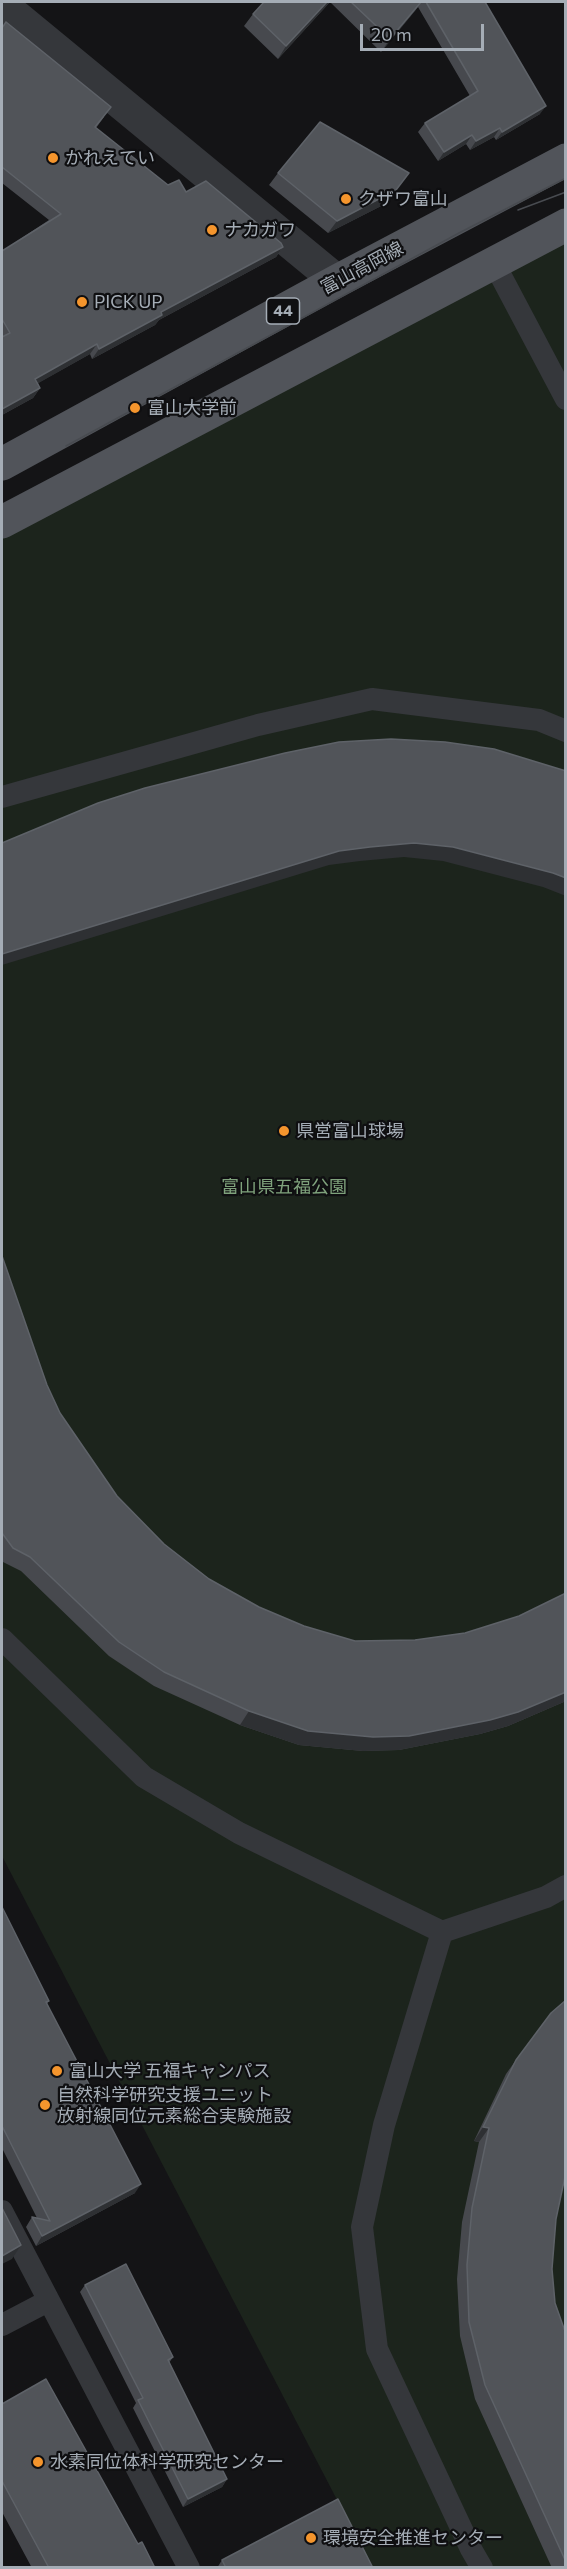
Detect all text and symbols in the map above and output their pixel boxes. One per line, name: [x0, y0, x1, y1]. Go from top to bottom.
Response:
scale bar: [363, 12, 488, 50]
text: 20 m: [371, 23, 412, 45]
place label: かれえてい: [65, 147, 155, 169]
marker: かれえてい: [46, 151, 60, 165]
place label: クザワ富山: [358, 188, 448, 210]
marker: クザワ富山: [339, 192, 353, 206]
place label: ナカガワ: [224, 219, 296, 241]
marker: ナカガワ: [205, 223, 219, 237]
street label: 富山高岡線: [317, 237, 407, 299]
place label: PICK UP: [94, 291, 163, 313]
marker: PICK UP: [75, 295, 89, 309]
road number: 44: [266, 298, 300, 324]
place label: 富山大学前: [147, 397, 237, 419]
marker: 富山大学前: [128, 401, 142, 415]
place label: 県営富山球場: [296, 1120, 404, 1142]
marker: 県営富山球場: [277, 1124, 291, 1138]
park label: 富山県五福公園: [221, 1176, 347, 1198]
place label: 富山大学 五福キャンパス: [69, 2060, 270, 2082]
marker: 富山大学 五福キャンパス: [50, 2064, 64, 2078]
place label: 自然科学研究支援ユニット 放射線同位元素総合実験施設: [57, 2084, 291, 2126]
marker: 自然科学研究支援ユニット 放射線同位元素総合実験施設: [38, 2098, 52, 2112]
place label: 水素同位体科学研究センター: [50, 2451, 284, 2473]
marker: 水素同位体科学研究センター: [31, 2455, 45, 2469]
place label: 環境安全推進センター: [323, 2527, 503, 2549]
marker: 環境安全推進センター: [304, 2531, 318, 2545]

